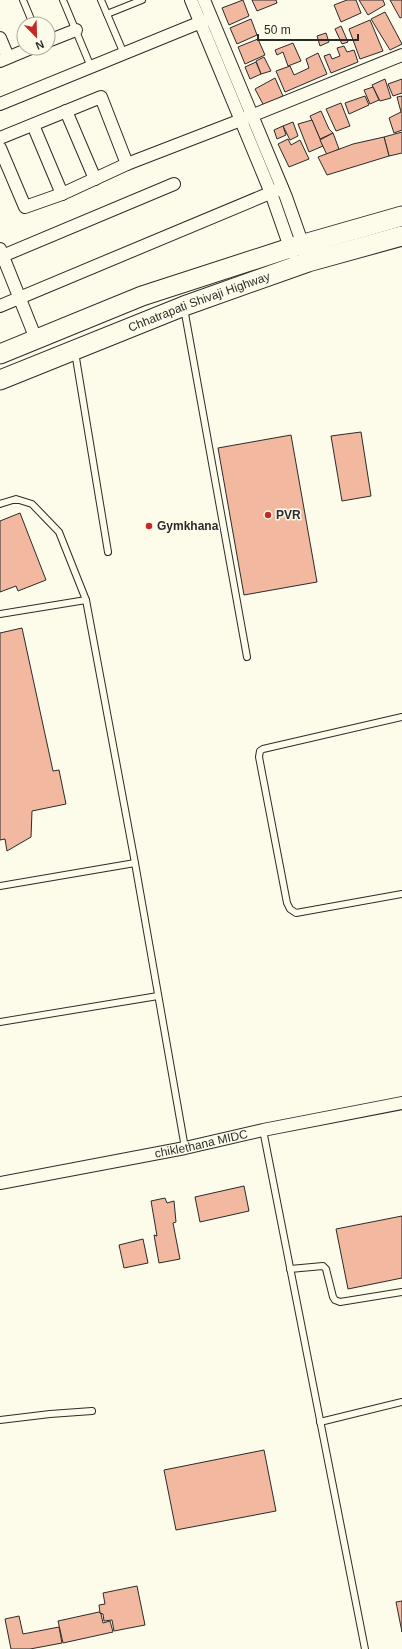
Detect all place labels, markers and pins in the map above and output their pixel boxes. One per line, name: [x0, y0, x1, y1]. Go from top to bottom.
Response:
place label: PVR: [276, 508, 301, 522]
marker: PVR: [263, 510, 273, 520]
place label: Gymkhana: [157, 519, 219, 533]
marker: Gymkhana: [144, 521, 154, 531]

